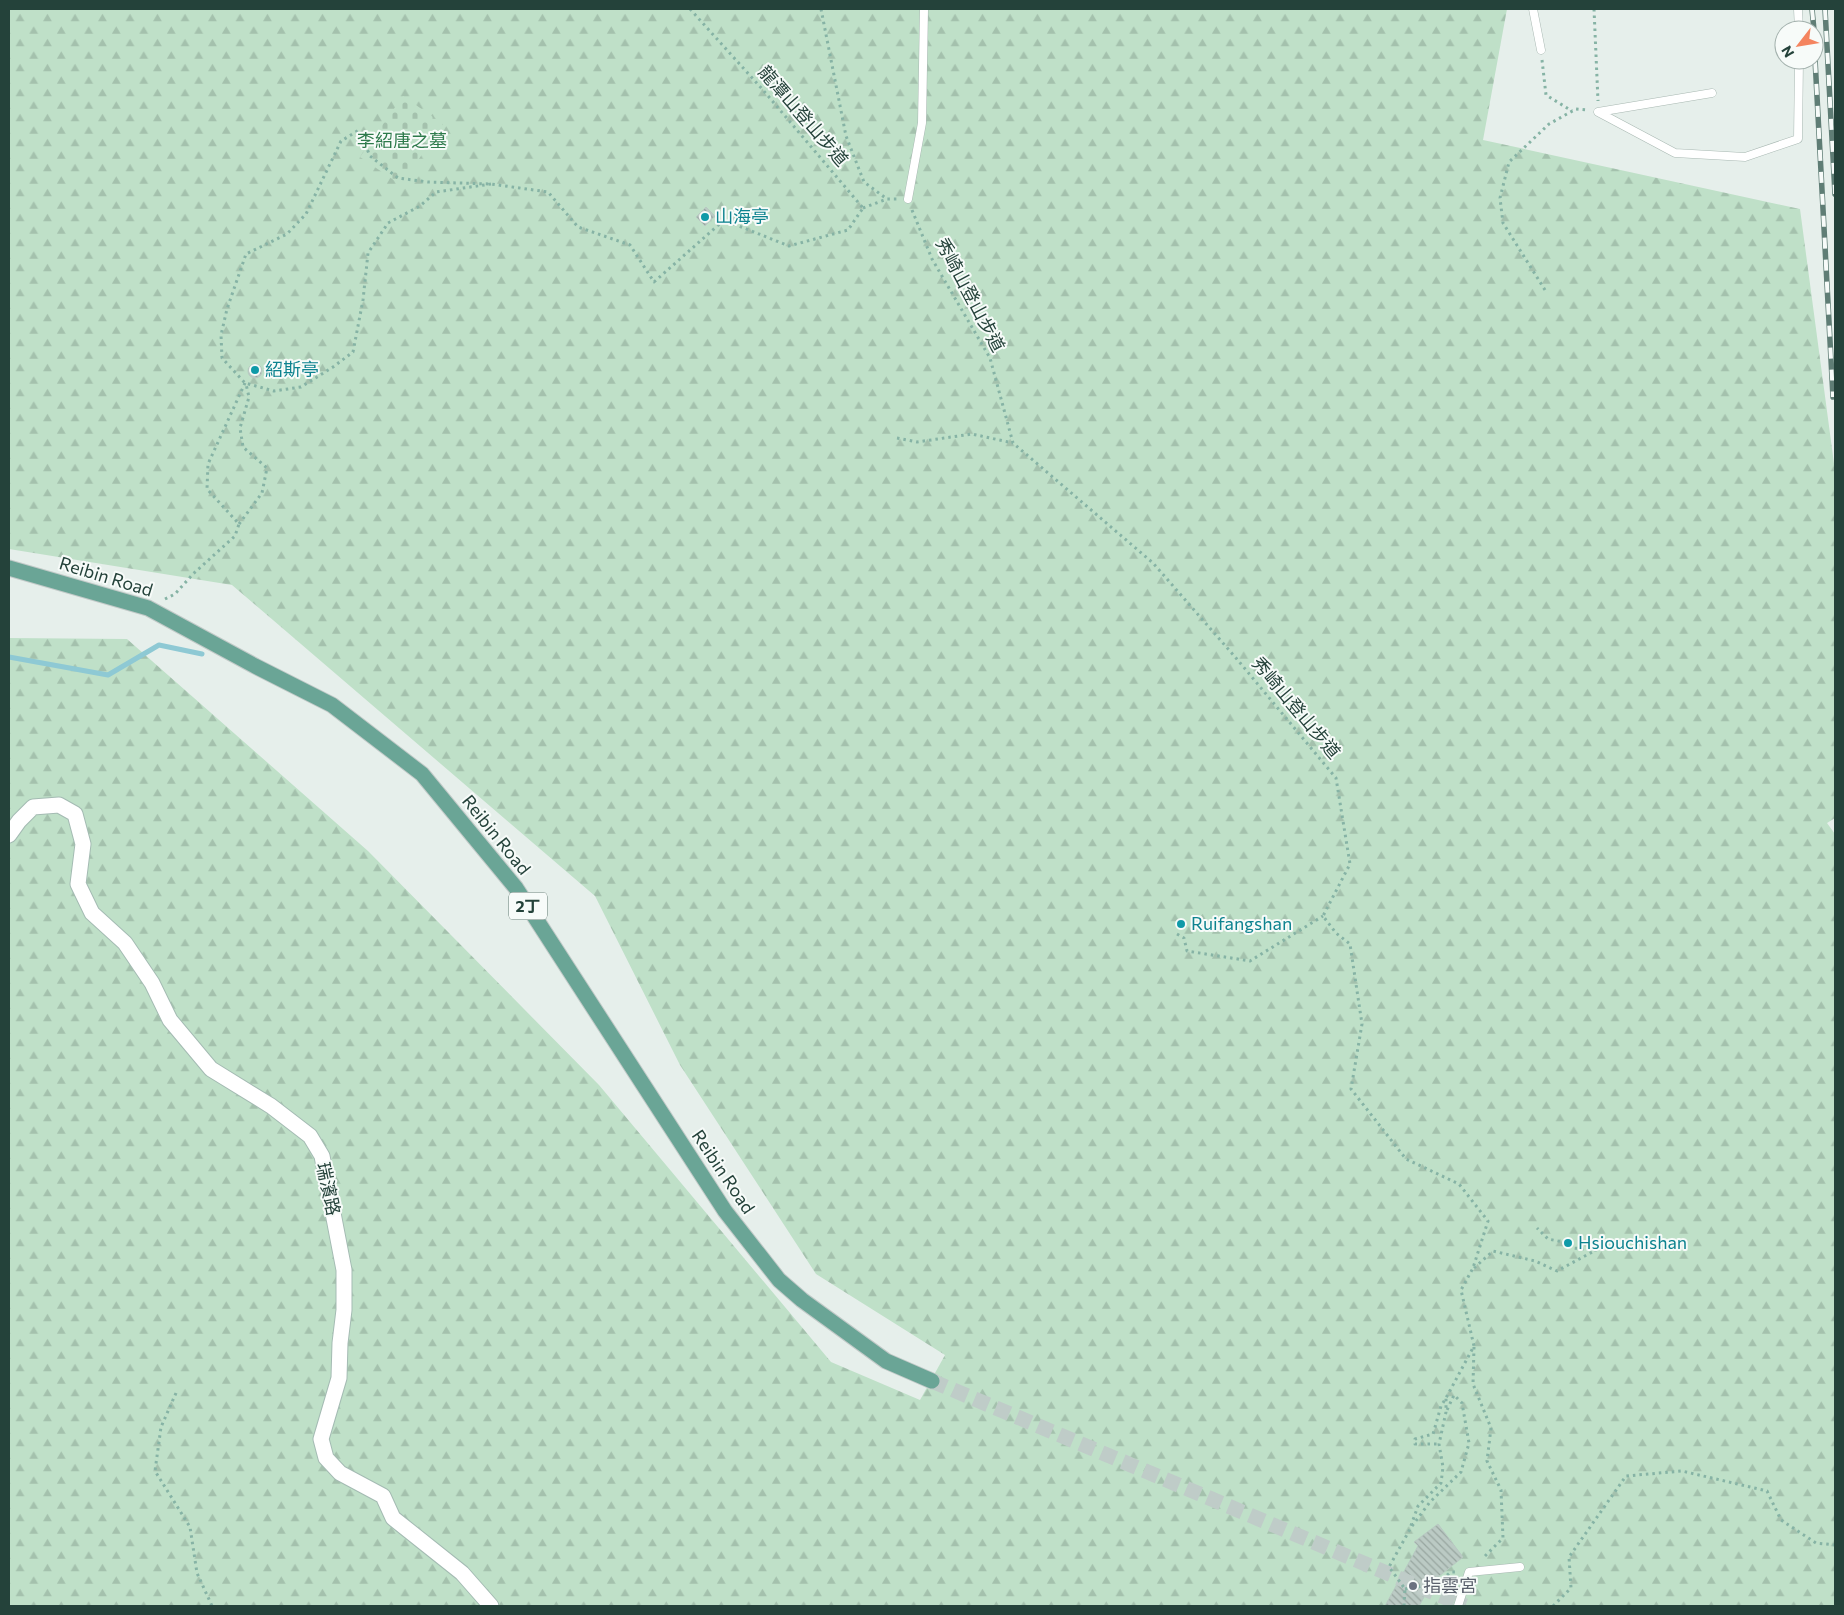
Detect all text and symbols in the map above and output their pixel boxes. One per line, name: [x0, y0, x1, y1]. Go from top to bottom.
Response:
north arrow: [1774, 20, 1824, 70]
text: N: [1777, 43, 1797, 61]
street label: 龍潭山登山步道: [754, 61, 853, 170]
park label: 李紹唐之墓: [357, 129, 447, 151]
place label: 山海亭: [715, 205, 769, 227]
marker: 山海亭: [699, 211, 711, 223]
street label: 秀崎山登山步道: [932, 234, 1010, 355]
place label: 紹斯亭: [265, 358, 319, 380]
marker: 紹斯亭: [249, 364, 261, 376]
street label: Reibin Road: [57, 551, 156, 601]
street label: 秀崎山登山步道: [1248, 652, 1346, 763]
street label: Reibin Road: [458, 790, 536, 879]
road number: 2丁: [509, 892, 547, 919]
place label: Ruifangshan: [1191, 912, 1292, 934]
marker: Ruifangshan: [1175, 918, 1187, 930]
street label: Reibin Road: [688, 1125, 760, 1218]
street label: 瑞濱路: [313, 1160, 345, 1217]
place label: Hsiouchishan: [1578, 1231, 1687, 1253]
marker: Hsiouchishan: [1562, 1237, 1574, 1249]
place label: 指雲宮: [1423, 1574, 1477, 1596]
marker: 指雲宮: [1407, 1580, 1419, 1592]

